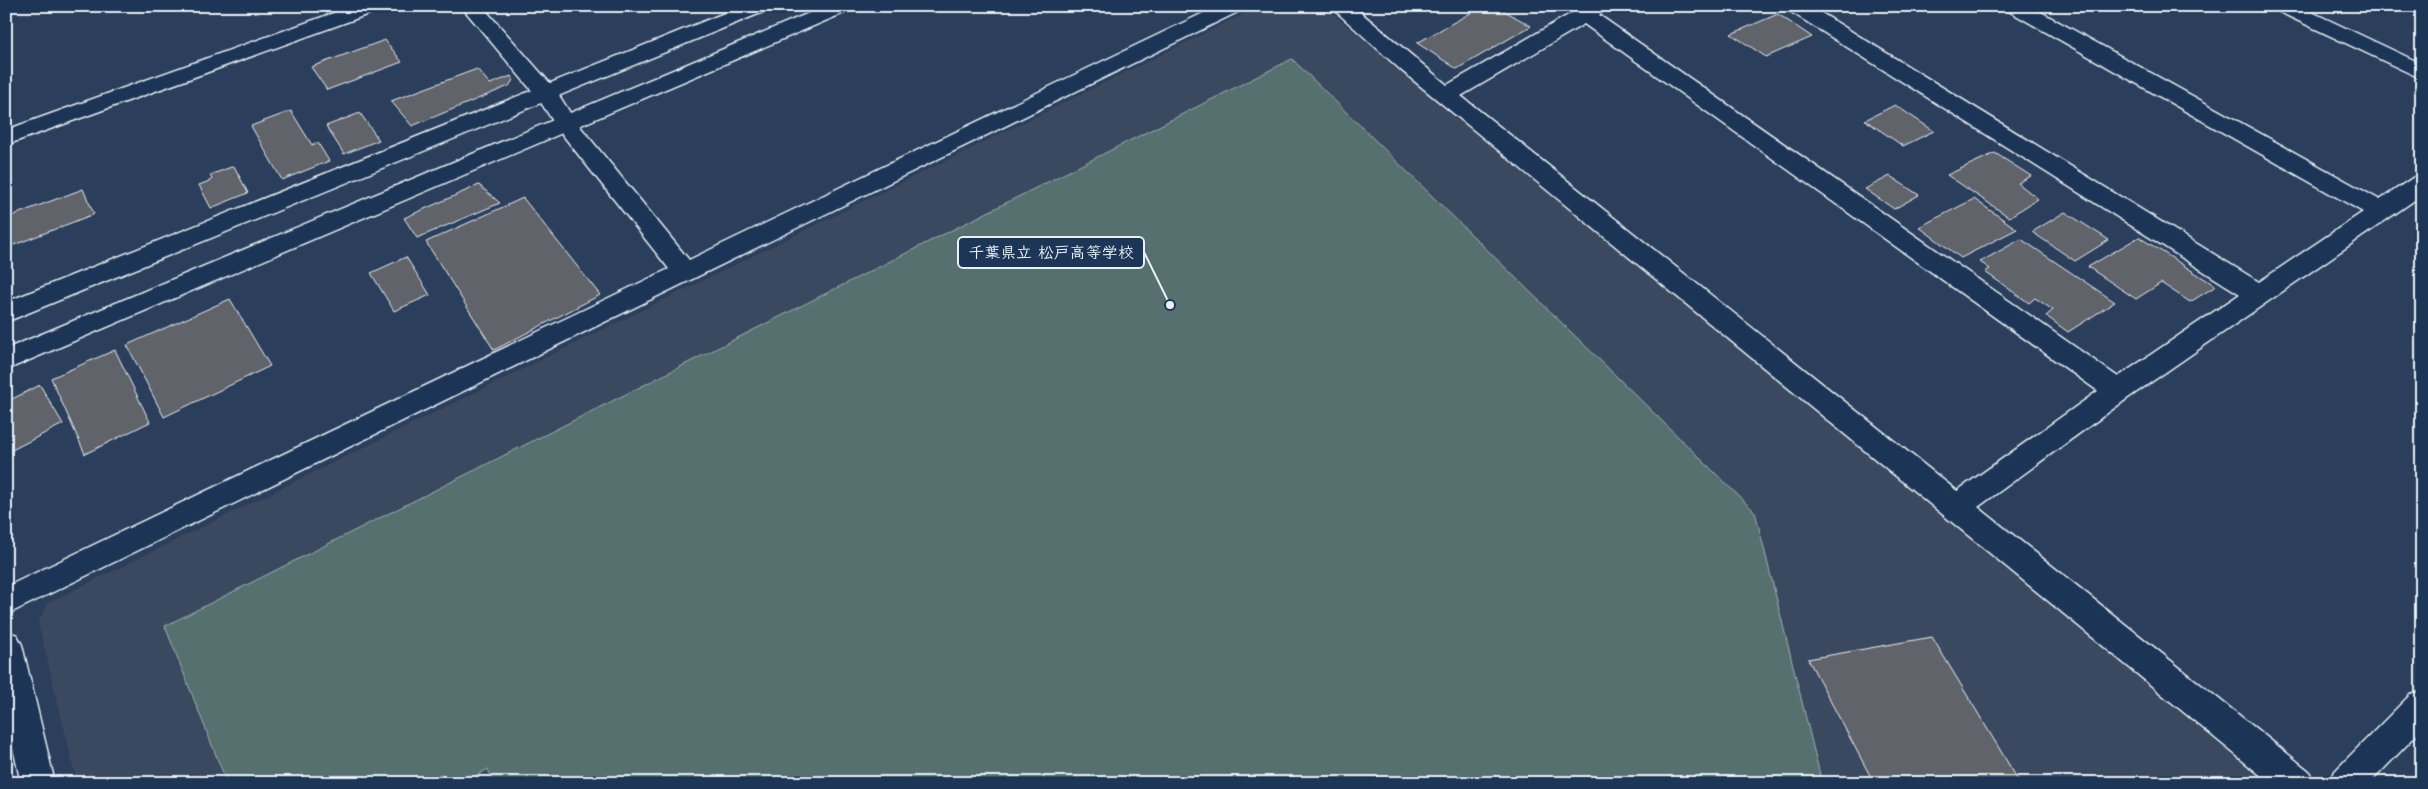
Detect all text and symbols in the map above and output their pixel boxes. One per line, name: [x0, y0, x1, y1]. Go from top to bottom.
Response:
callout: 千葉県立 松戸高等学校: [958, 237, 1144, 268]
text: 千葉県立 松戸高等学校: [968, 244, 1134, 262]

